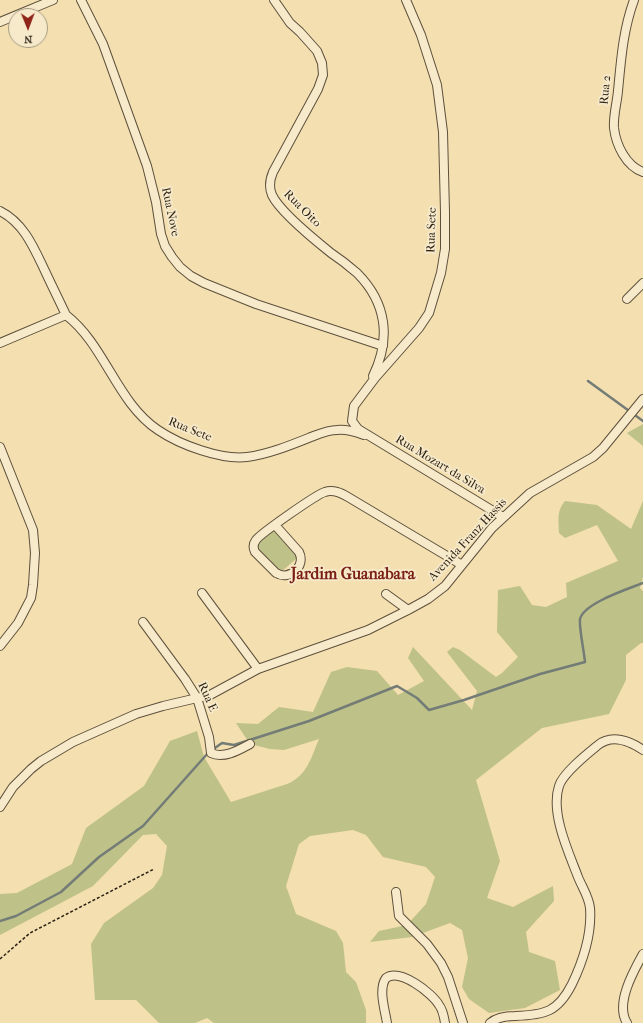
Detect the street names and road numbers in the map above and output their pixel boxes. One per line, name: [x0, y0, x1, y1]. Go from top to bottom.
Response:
street label: Rua 2: [597, 75, 615, 105]
street label: Rua Nove: [158, 186, 182, 238]
street label: Rua Oito: [280, 187, 324, 231]
street label: Rua Sete: [424, 207, 440, 253]
street label: Rua Sete: [166, 415, 214, 445]
street label: Rua Mozart da Silva: [393, 433, 487, 497]
street label: Avenida Franz Hassis: [426, 496, 510, 584]
street label: Rua E: [194, 680, 220, 714]

